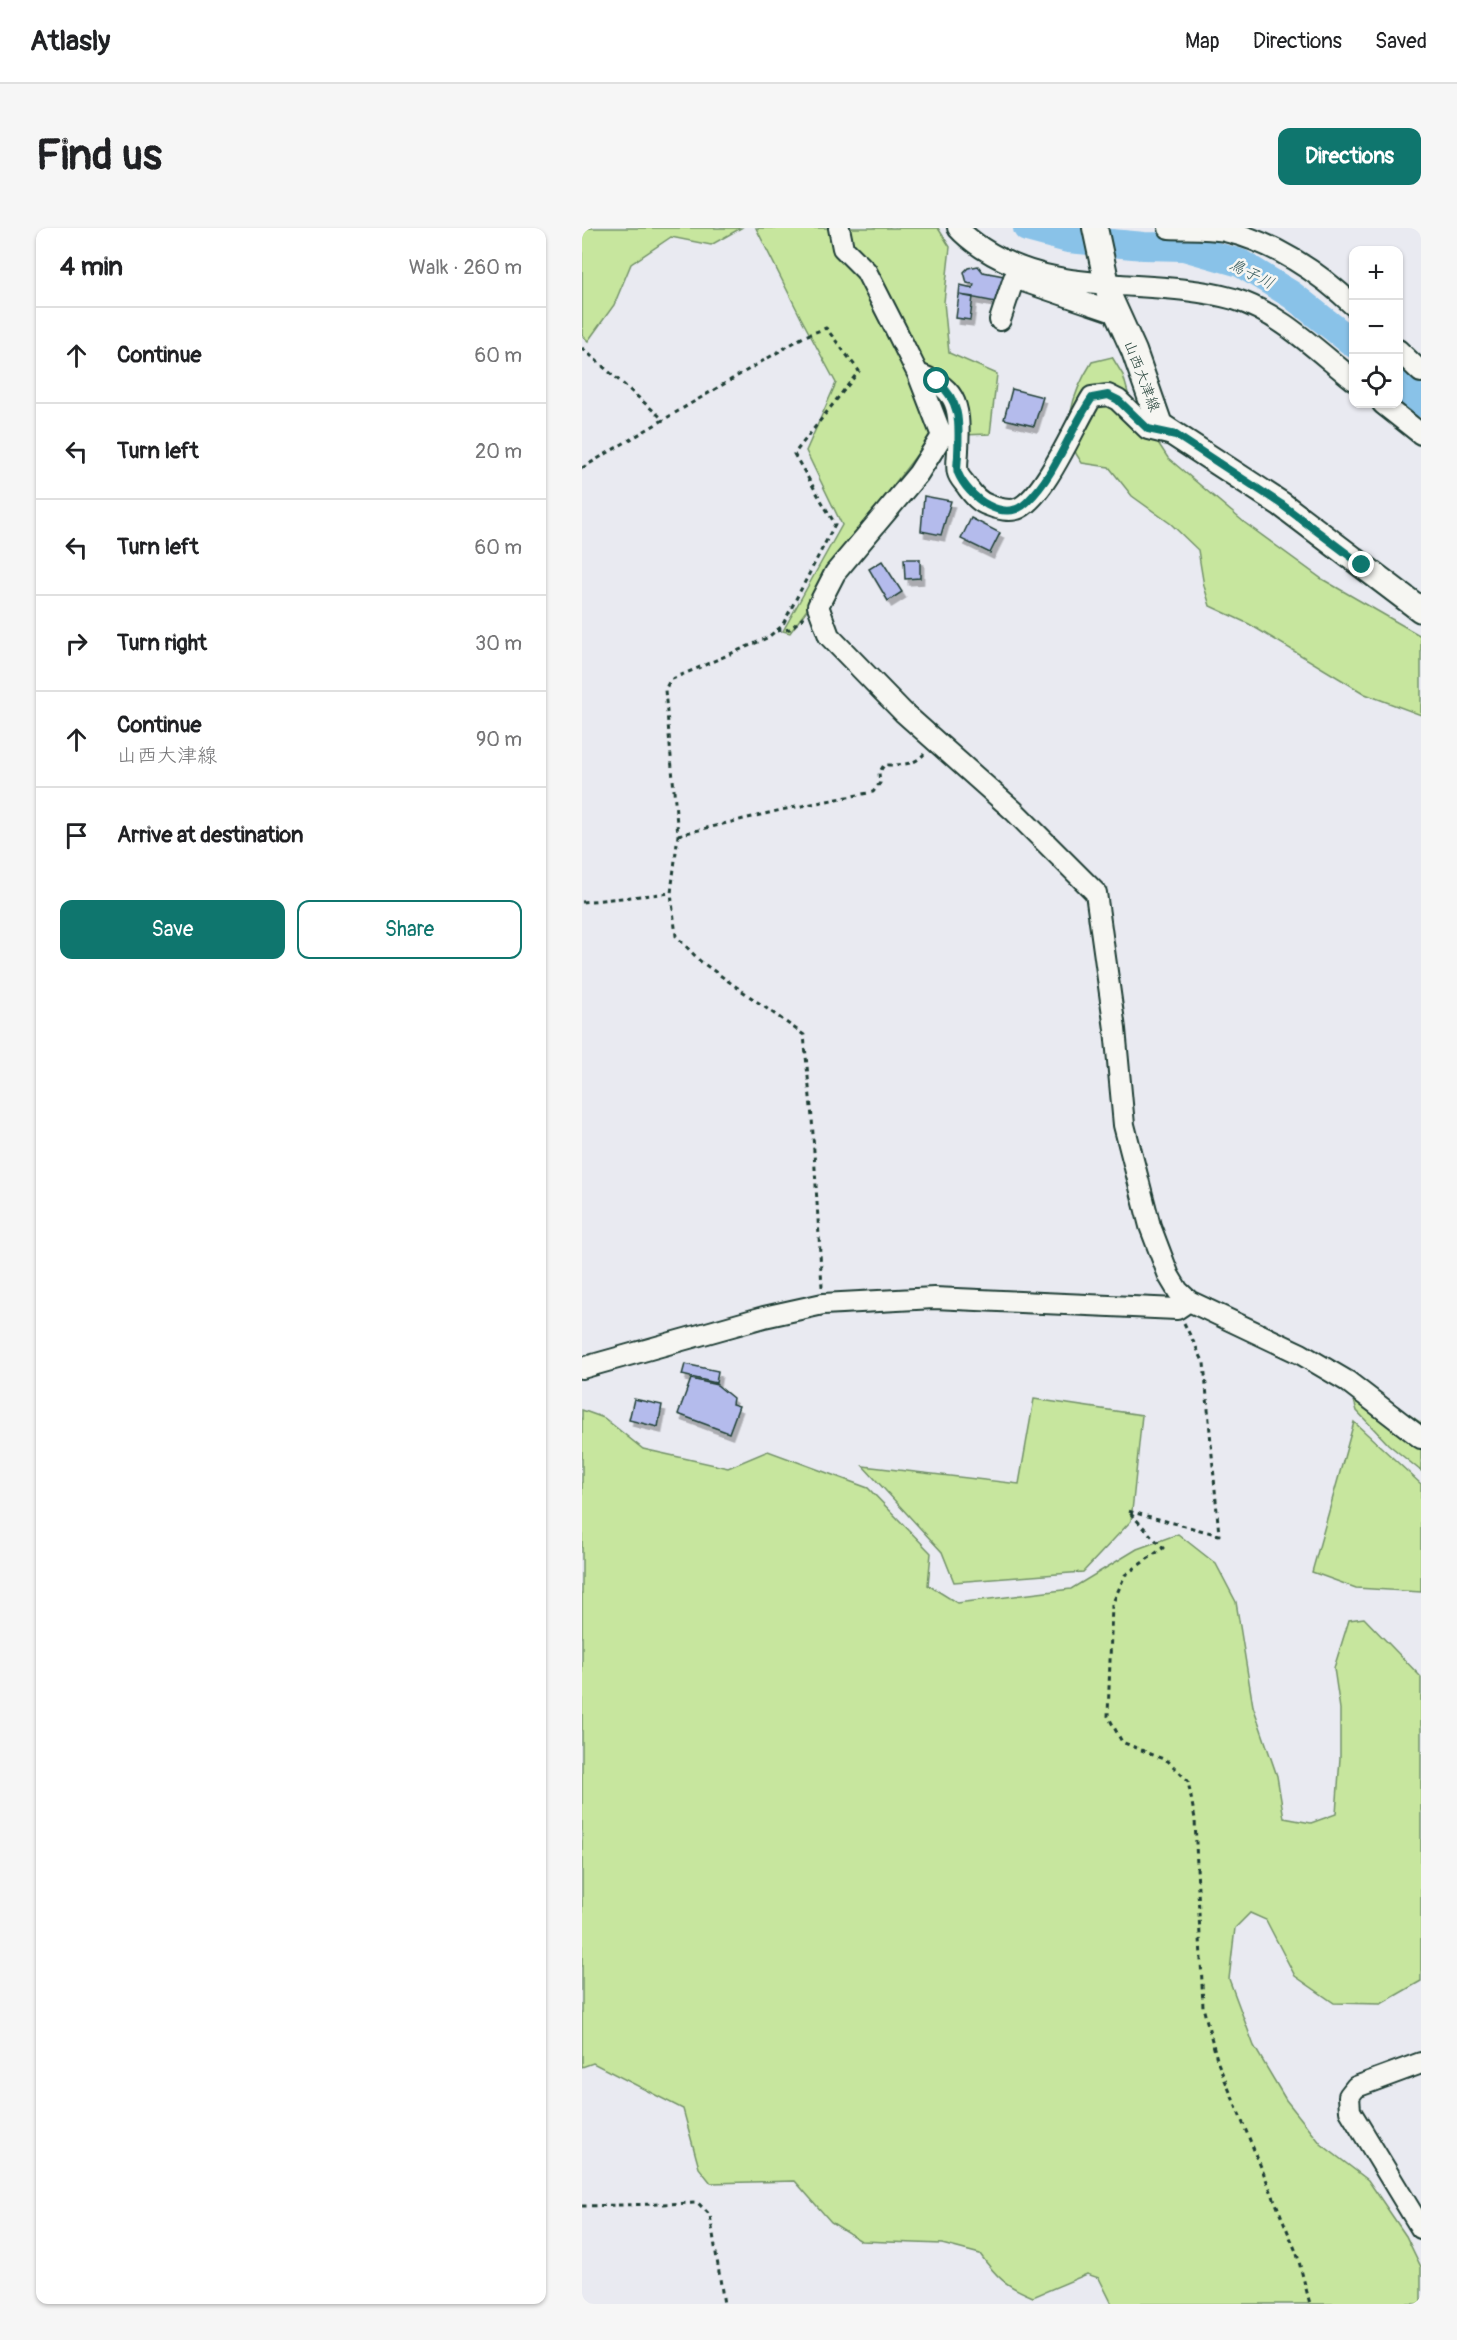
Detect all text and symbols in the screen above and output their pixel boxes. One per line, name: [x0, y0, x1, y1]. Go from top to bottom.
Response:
text: Atlasly: [30, 24, 110, 59]
text: Map: [1185, 28, 1220, 55]
text: Directions: [1253, 28, 1342, 55]
text: Saved: [1375, 28, 1427, 55]
button: Directions: [1278, 128, 1421, 185]
text: Find us: [36, 130, 162, 182]
map controls: [1349, 246, 1403, 408]
button: +: [1349, 246, 1403, 300]
text: 4 min: [60, 251, 123, 283]
water label: 鳥子川: [1226, 254, 1277, 294]
text: Walk · 260 m: [409, 255, 522, 280]
button: −: [1349, 300, 1403, 354]
street label: 山西大津線: [1119, 338, 1164, 415]
icon: ahead: [60, 339, 93, 372]
text: Continue: [117, 341, 201, 369]
text: 60 m: [475, 343, 522, 368]
button: locate: [1349, 354, 1403, 408]
route start: [923, 367, 949, 393]
icon: left: [60, 435, 93, 468]
text: Turn left: [117, 437, 199, 465]
text: 20 m: [475, 439, 522, 464]
icon: left: [60, 531, 93, 564]
text: Turn left: [117, 533, 199, 561]
text: 60 m: [475, 535, 522, 560]
route end: [1348, 551, 1374, 577]
icon: right: [60, 627, 93, 660]
text: Turn right: [117, 629, 207, 657]
text: 30 m: [475, 631, 522, 656]
text: Continue: [117, 711, 201, 739]
icon: ahead: [60, 723, 93, 756]
text: 90 m: [476, 727, 522, 752]
text: 山西大津線: [117, 743, 217, 768]
icon: arrive: [60, 819, 93, 852]
text: Arrive at destination: [117, 821, 303, 849]
button: Save: [60, 900, 285, 959]
button: Share: [297, 900, 522, 959]

